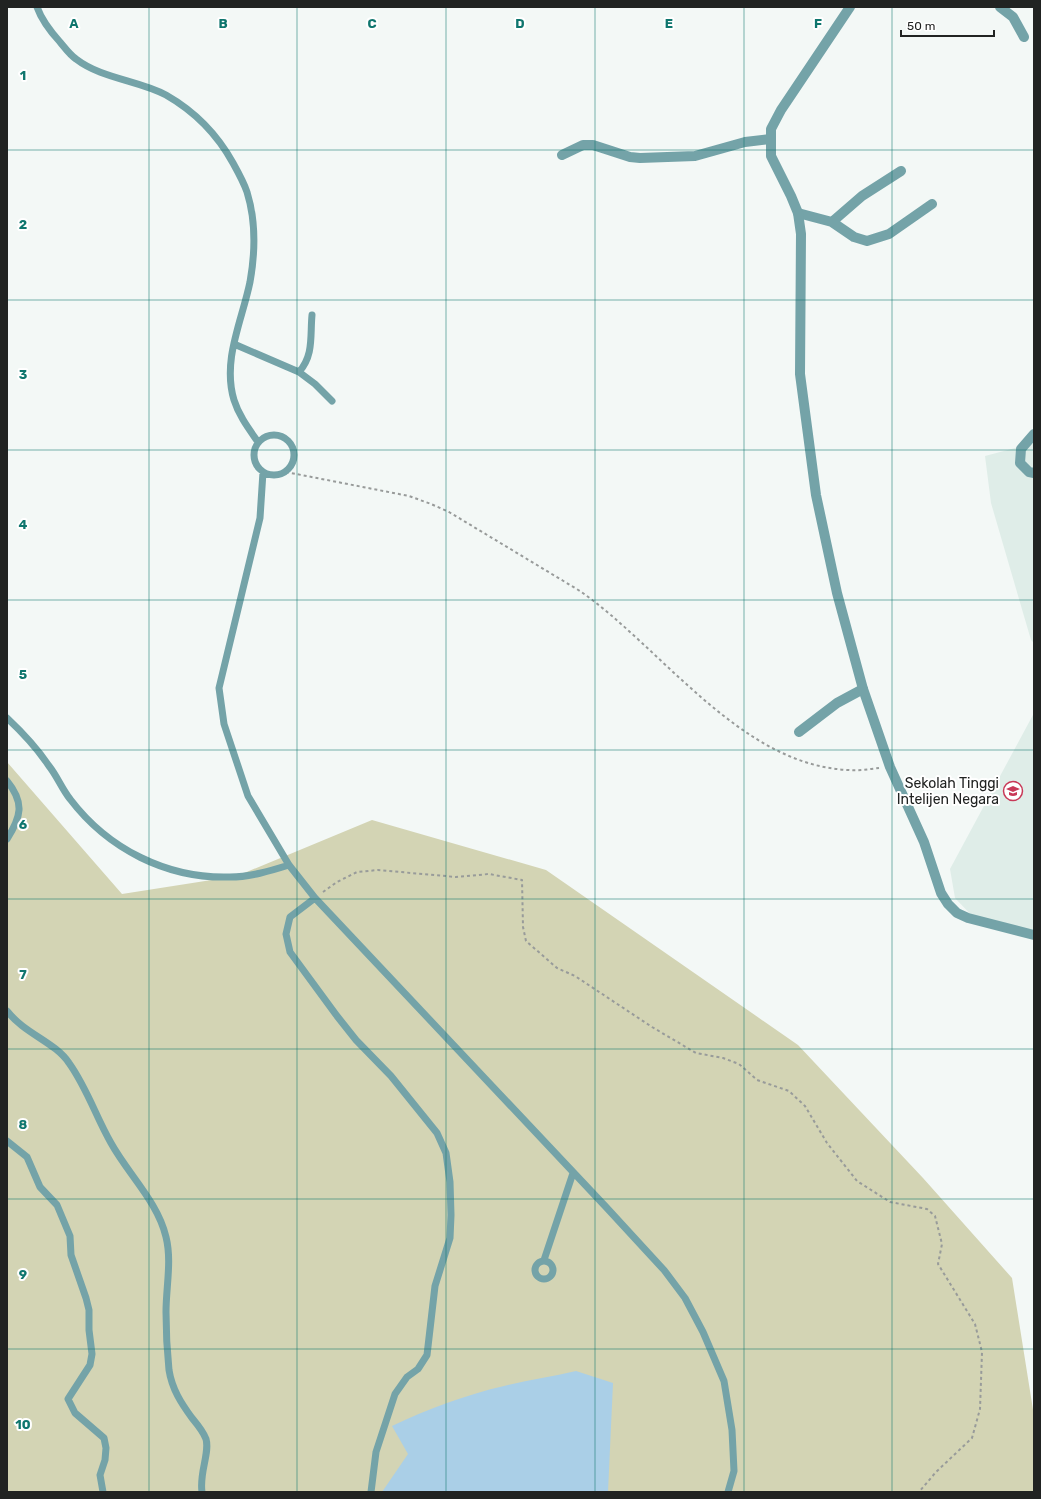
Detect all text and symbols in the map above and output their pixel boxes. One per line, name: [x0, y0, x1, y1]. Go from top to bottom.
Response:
scale bar: [901, 12, 994, 38]
text: A: [69, 16, 79, 31]
text: B: [218, 16, 228, 31]
text: C: [367, 16, 377, 31]
text: D: [515, 16, 525, 31]
text: E: [665, 16, 673, 31]
text: F: [814, 16, 822, 31]
text: 50 m: [907, 19, 935, 33]
text: 1: [20, 68, 26, 83]
text: 2: [19, 217, 27, 232]
text: 3: [19, 367, 28, 382]
text: 4: [19, 517, 28, 532]
text: 5: [19, 667, 27, 682]
place label: Sekolah Tinggi Intelijen Negara: [897, 775, 999, 808]
school or university icon: Sekolah Tinggi Intelijen Negara: [1002, 780, 1024, 802]
text: 6: [19, 817, 28, 832]
text: 7: [19, 967, 27, 982]
text: 8: [19, 1117, 28, 1132]
text: 9: [19, 1267, 27, 1282]
text: 10: [15, 1417, 31, 1432]

